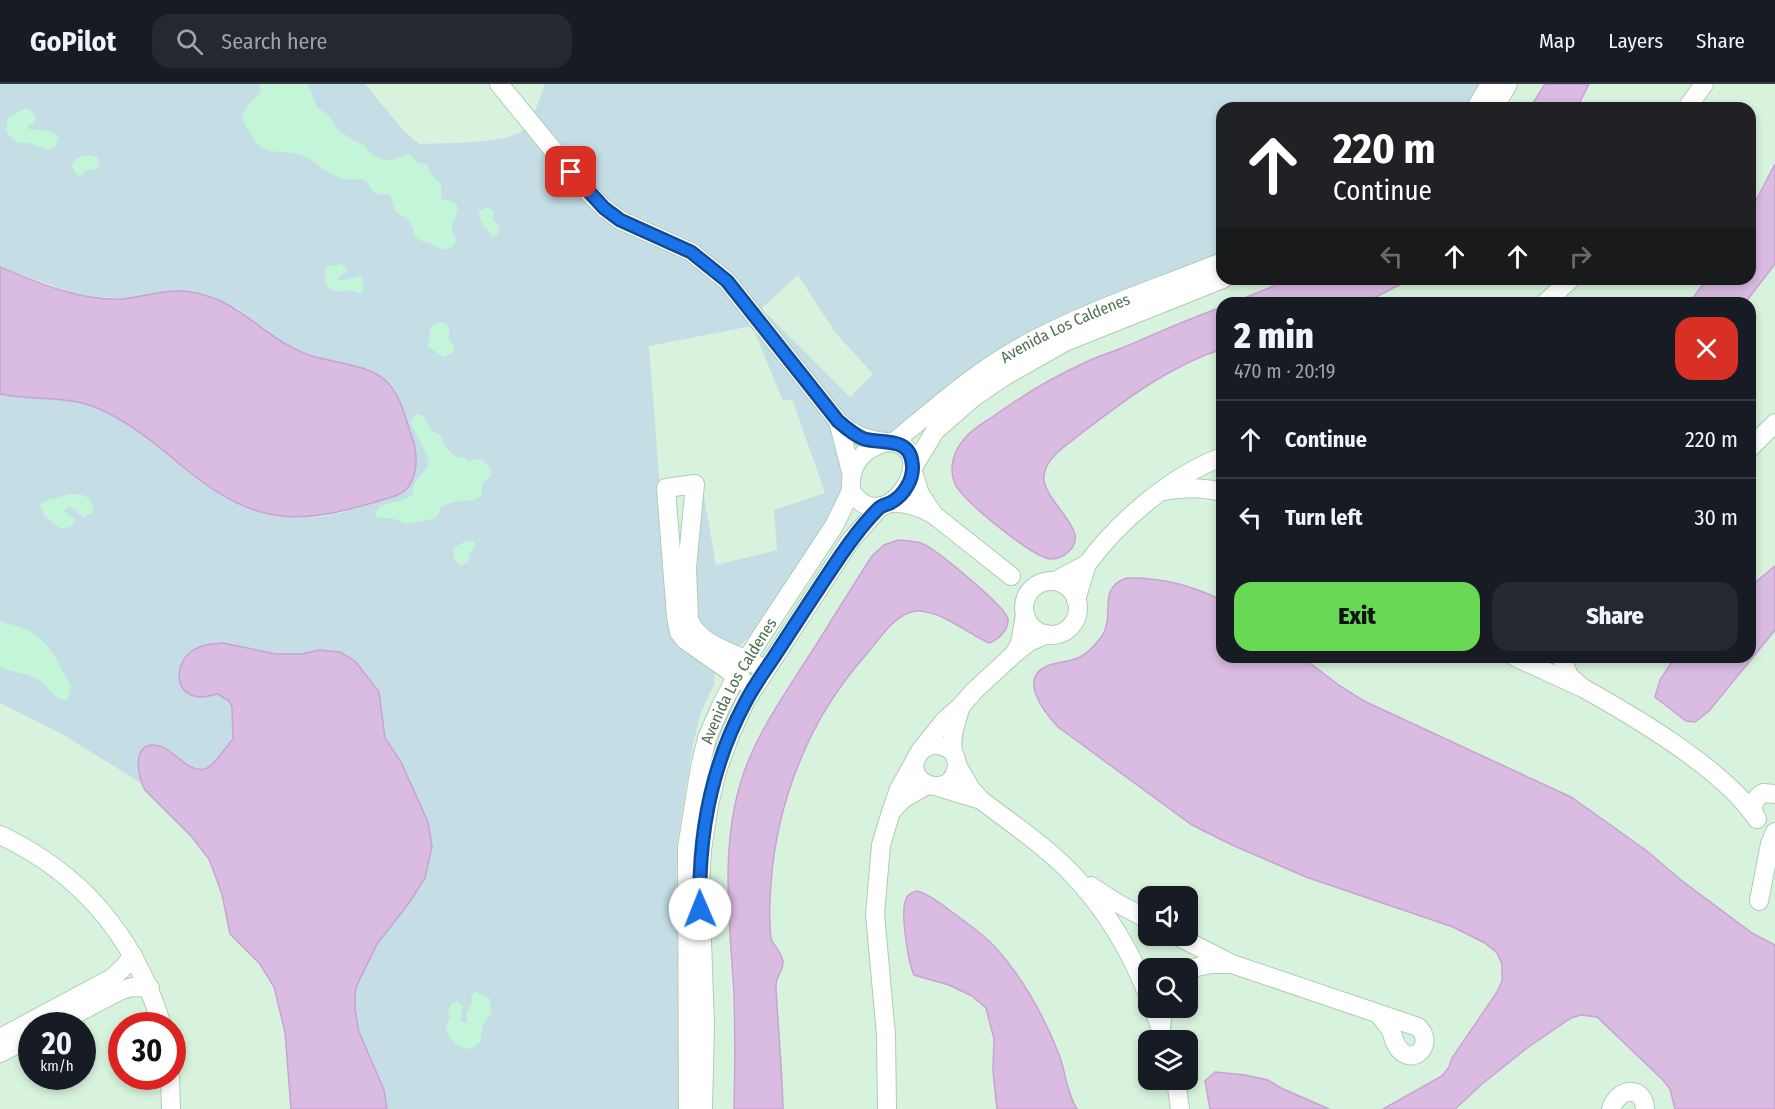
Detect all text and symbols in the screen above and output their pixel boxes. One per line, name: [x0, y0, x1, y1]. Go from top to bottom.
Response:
search box: [152, 14, 572, 68]
text: GoPilot: [30, 25, 116, 58]
icon: search: [173, 25, 206, 58]
text: Search here: [221, 28, 327, 55]
text: Map: [1539, 28, 1575, 54]
text: Layers: [1608, 28, 1663, 54]
text: Share: [1696, 28, 1745, 54]
text: 220 m: [1333, 124, 1436, 174]
icon: ahead: [1234, 126, 1312, 204]
pin: [545, 146, 596, 197]
icon: arrive: [554, 155, 587, 188]
text: Continue: [1333, 175, 1432, 207]
icon: left: [1375, 240, 1408, 273]
icon: ahead: [1438, 240, 1471, 273]
icon: ahead: [1501, 240, 1534, 273]
icon: right: [1564, 240, 1597, 273]
street label: Avenida Los Caldenes: [997, 289, 1133, 367]
text: 2 min: [1234, 314, 1314, 358]
button: close: [1675, 317, 1738, 380]
text: 470 m · 20:19: [1234, 359, 1336, 383]
icon: ahead: [1234, 423, 1267, 456]
text: Continue: [1285, 426, 1367, 453]
text: 220 m: [1685, 426, 1738, 453]
icon: left: [1234, 501, 1267, 534]
text: Turn left: [1285, 504, 1363, 531]
text: 30 m: [1695, 504, 1738, 531]
button: Exit: [1234, 582, 1480, 651]
button: Share: [1492, 582, 1738, 651]
street label: Avenida Los Caldenes: [697, 614, 781, 746]
position arrow: [668, 877, 732, 941]
map controls: [1138, 886, 1198, 1090]
button: sound: [1138, 886, 1198, 946]
button: search: [1138, 958, 1198, 1018]
speed limit sign: 30: [108, 1012, 186, 1090]
text: 20: [42, 1026, 72, 1062]
button: layers: [1138, 1030, 1198, 1090]
text: km/h: [40, 1057, 74, 1075]

